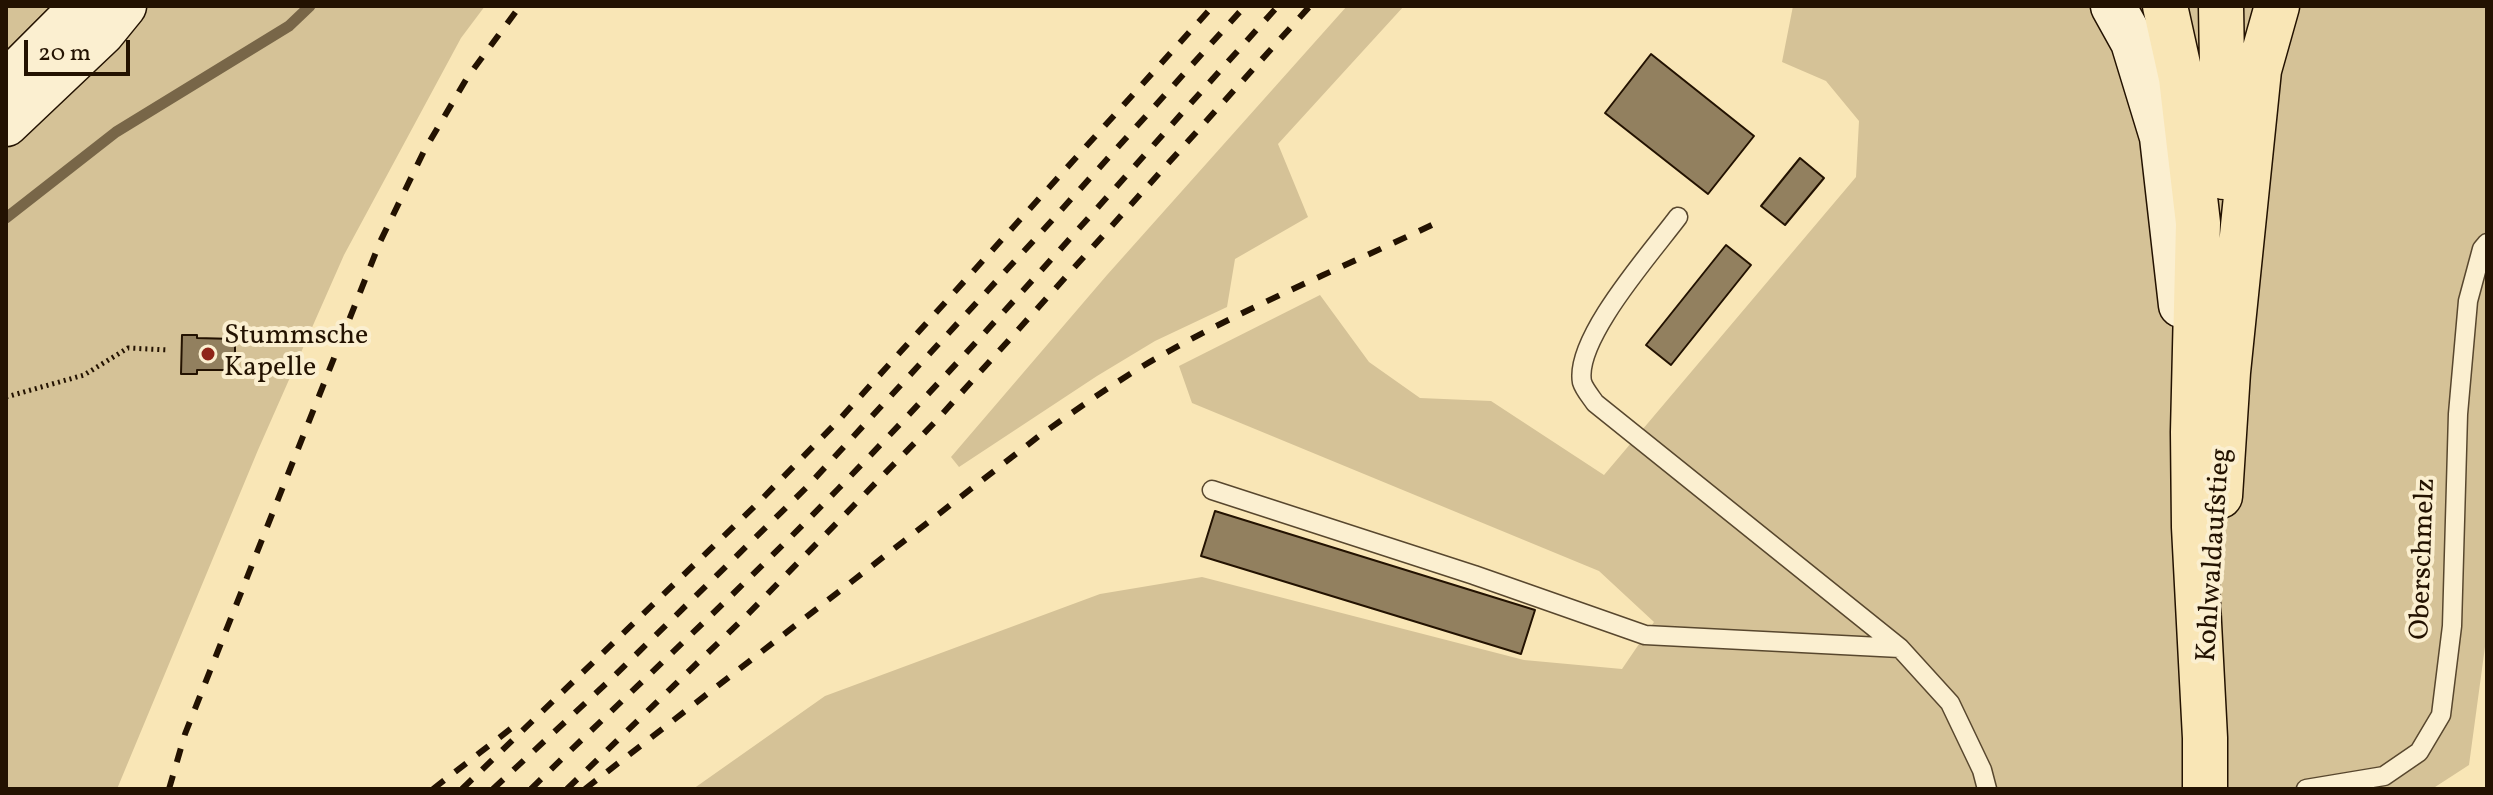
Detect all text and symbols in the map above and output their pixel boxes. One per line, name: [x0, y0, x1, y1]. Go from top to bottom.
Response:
scale bar: [28, 24, 134, 74]
text: 20 m: [38, 37, 91, 71]
place label: Stummsche Kapelle: [224, 321, 368, 387]
marker: Stummsche Kapelle: [199, 345, 217, 363]
street label: Kohlwaldaufstieg: [2192, 447, 2240, 663]
street label: Oberschmelz: [2405, 478, 2445, 640]

